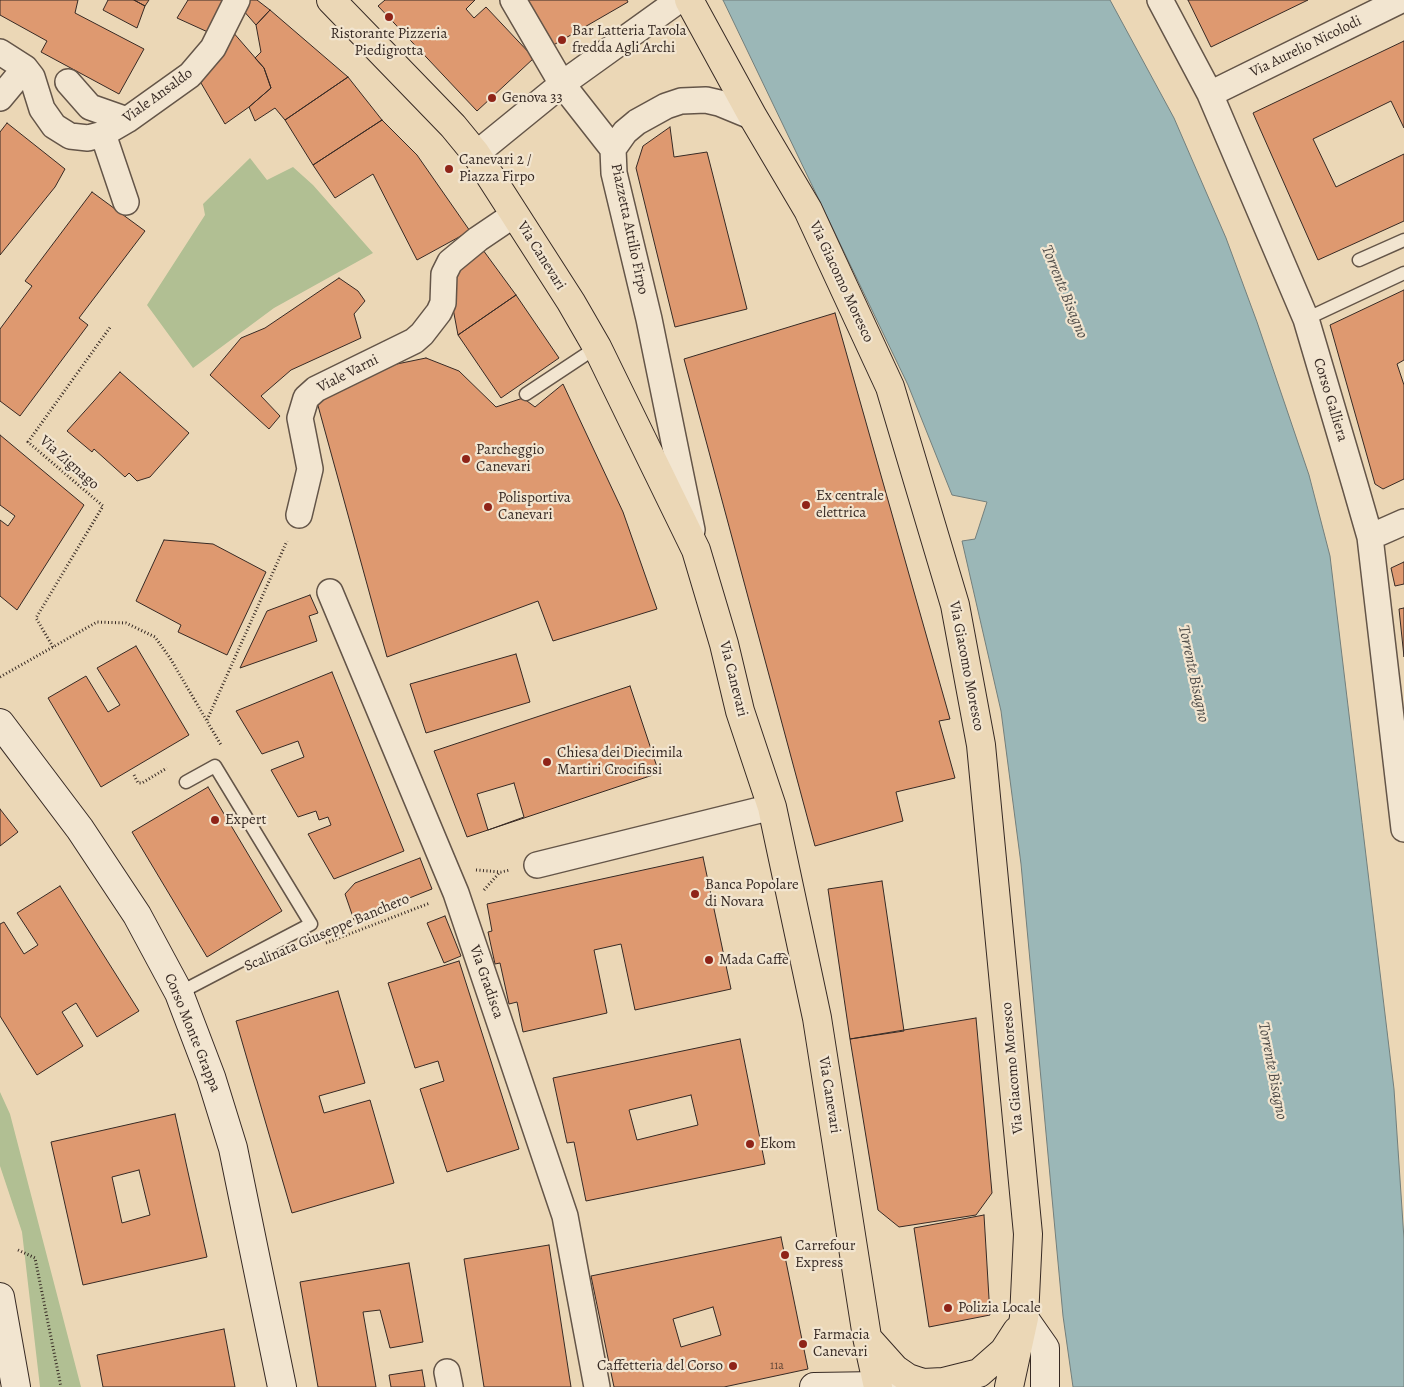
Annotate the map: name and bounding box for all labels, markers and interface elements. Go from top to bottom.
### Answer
marker: Ristorante Pizzeria Piedigrotta [383,11,395,23]
street label: Via Aurelio Nicolodi [1247,12,1365,82]
place label: Bar Latteria Tavola fredda Agli Archi [572,22,687,57]
place label: Ristorante Pizzeria Piedigrotta [331,25,447,60]
marker: Bar Latteria Tavola fredda Agli Archi [556,34,568,46]
street label: Viale Ansaldo [120,65,196,127]
place label: Genova 33 [502,89,563,107]
marker: Genova 33 [486,92,498,104]
place label: Canevari 2 / Piazza Firpo [459,151,535,186]
street label: Piazzetta Attilio Firpo [606,162,652,296]
marker: Canevari 2 / Piazza Firpo [443,163,455,175]
street label: Via Canevari [513,218,569,294]
street label: Via Giacomo Moresco [805,218,877,346]
water label: Torrente Bisagno [1037,243,1091,341]
street label: Viale Varni [314,351,382,397]
street label: Corso Galliera [1309,356,1351,444]
street label: Via Zignago [35,432,103,494]
place label: Parcheggio Canevari [476,441,544,476]
marker: Parcheggio Canevari [460,453,472,465]
place label: Ex centrale elettrica [816,487,884,522]
place label: Polisportiva Canevari [498,489,571,524]
marker: Ex centrale elettrica [800,499,812,511]
marker: Polisportiva Canevari [482,501,494,513]
street label: Via Giacomo Moresco [945,599,987,733]
water label: Torrente Bisagno [1173,624,1213,724]
street label: Via Canevari [715,639,751,719]
place label: Chiesa dei Diecimila Martiri Crocifissi [557,744,683,779]
marker: Chiesa dei Diecimila Martiri Crocifissi [541,756,553,768]
place label: Expert [225,811,266,829]
marker: Expert [209,814,221,826]
place label: Banca Popolare di Novara [705,876,799,911]
marker: Banca Popolare di Novara [689,888,701,900]
street label: Scalinata Giuseppe Banchero [242,890,412,976]
street label: Via Gradisca [465,943,507,1021]
place label: Mada Caffè [719,951,789,969]
marker: Mada Caffè [703,954,715,966]
street label: Corso Monte Grappa [160,971,224,1095]
street label: Via Giacomo Moresco [998,1001,1028,1135]
water label: Torrente Bisagno [1253,1021,1291,1121]
street label: Via Canevari [814,1055,844,1135]
place label: Ekom [760,1135,796,1153]
marker: Ekom [744,1138,756,1150]
place label: Carrefour Express [795,1237,855,1272]
marker: Carrefour Express [779,1249,791,1261]
place label: Polizia Locale [958,1299,1041,1317]
marker: Polizia Locale [942,1302,954,1314]
place label: Farmacia Canevari [813,1326,870,1361]
marker: Farmacia Canevari [797,1338,809,1350]
place label: Caffetteria del Corso [597,1357,723,1375]
house number: 11a [770,1359,784,1373]
marker: Caffetteria del Corso [727,1360,739,1372]

